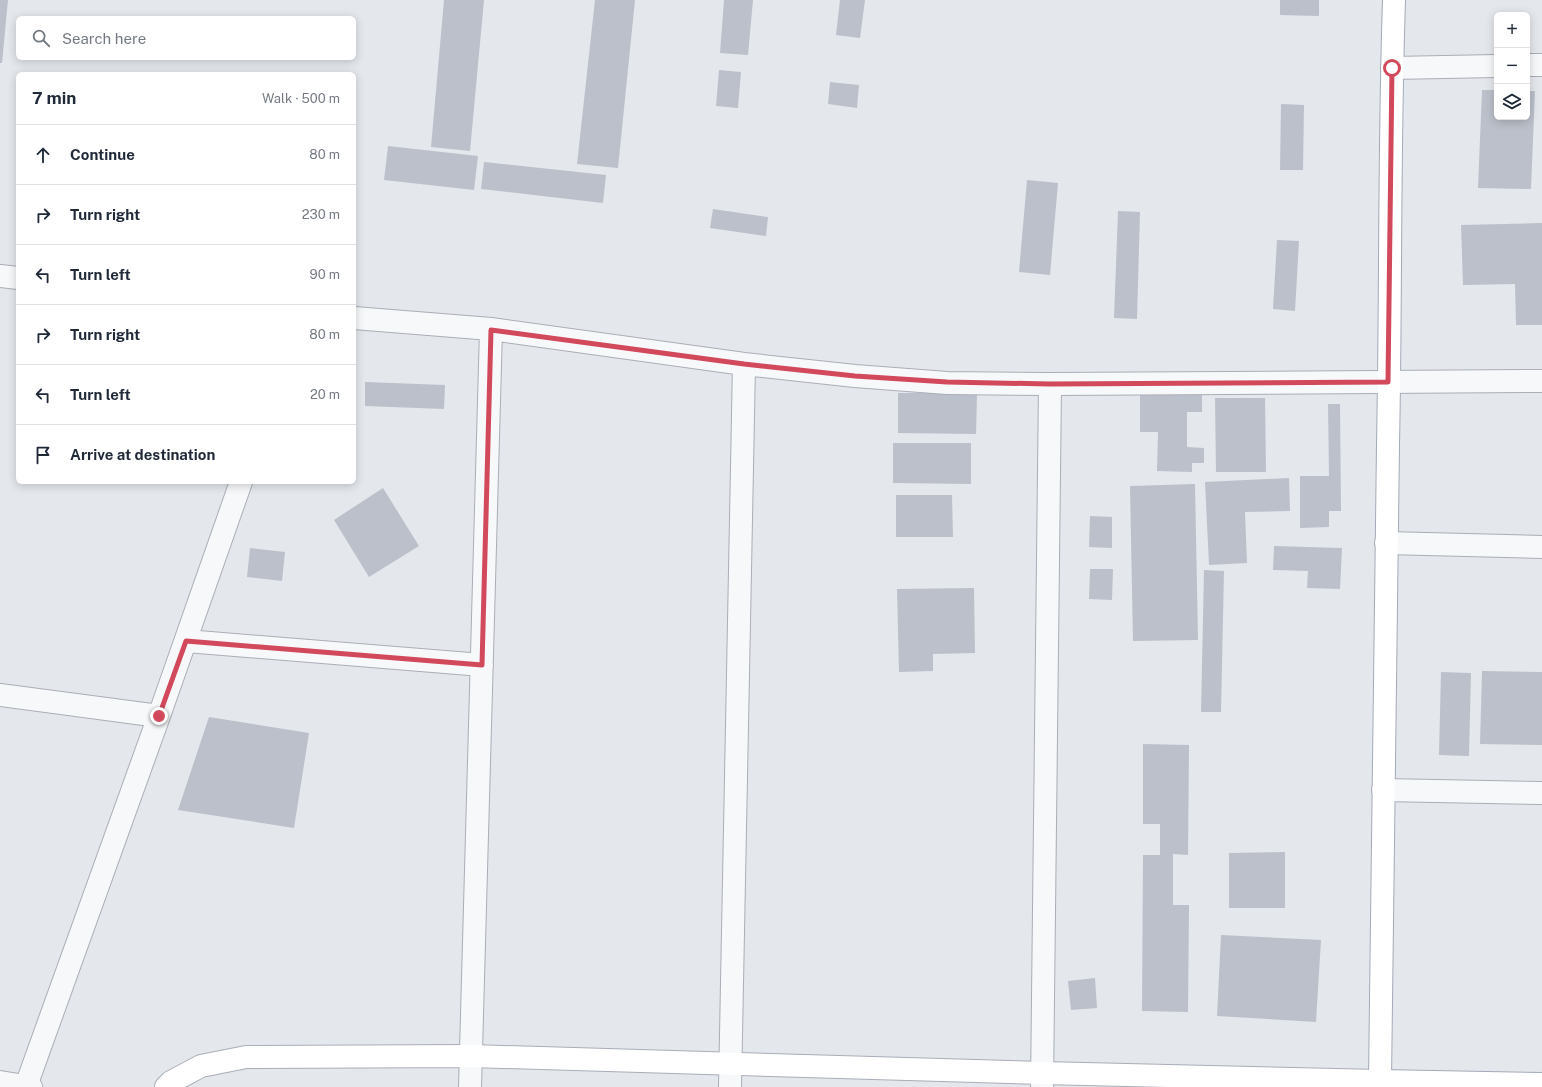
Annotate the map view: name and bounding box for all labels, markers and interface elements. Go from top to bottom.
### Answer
map controls [1494,12,1530,120]
button: + [1494,12,1530,48]
search box [16,16,356,60]
icon: search [30,27,52,49]
text: Search here [62,30,146,47]
button: − [1494,48,1530,84]
route start [1383,59,1401,77]
button: layers [1494,84,1530,120]
text: 7 min [32,88,76,108]
text: Walk · 500 m [262,91,340,106]
icon: ahead [32,144,54,166]
text: Continue [70,146,135,163]
text: 80 m [309,147,340,162]
icon: right [32,204,54,226]
text: Turn right [70,206,140,223]
text: 230 m [302,207,340,222]
icon: left [32,264,54,286]
text: Turn left [70,266,131,283]
text: 90 m [310,267,340,282]
icon: right [32,324,54,346]
text: Turn right [70,326,140,343]
text: 80 m [309,327,340,342]
icon: left [32,384,54,406]
text: Turn left [70,386,131,403]
text: 20 m [310,387,340,402]
icon: arrive [32,444,54,466]
text: Arrive at destination [70,446,215,463]
route end [150,707,168,725]

